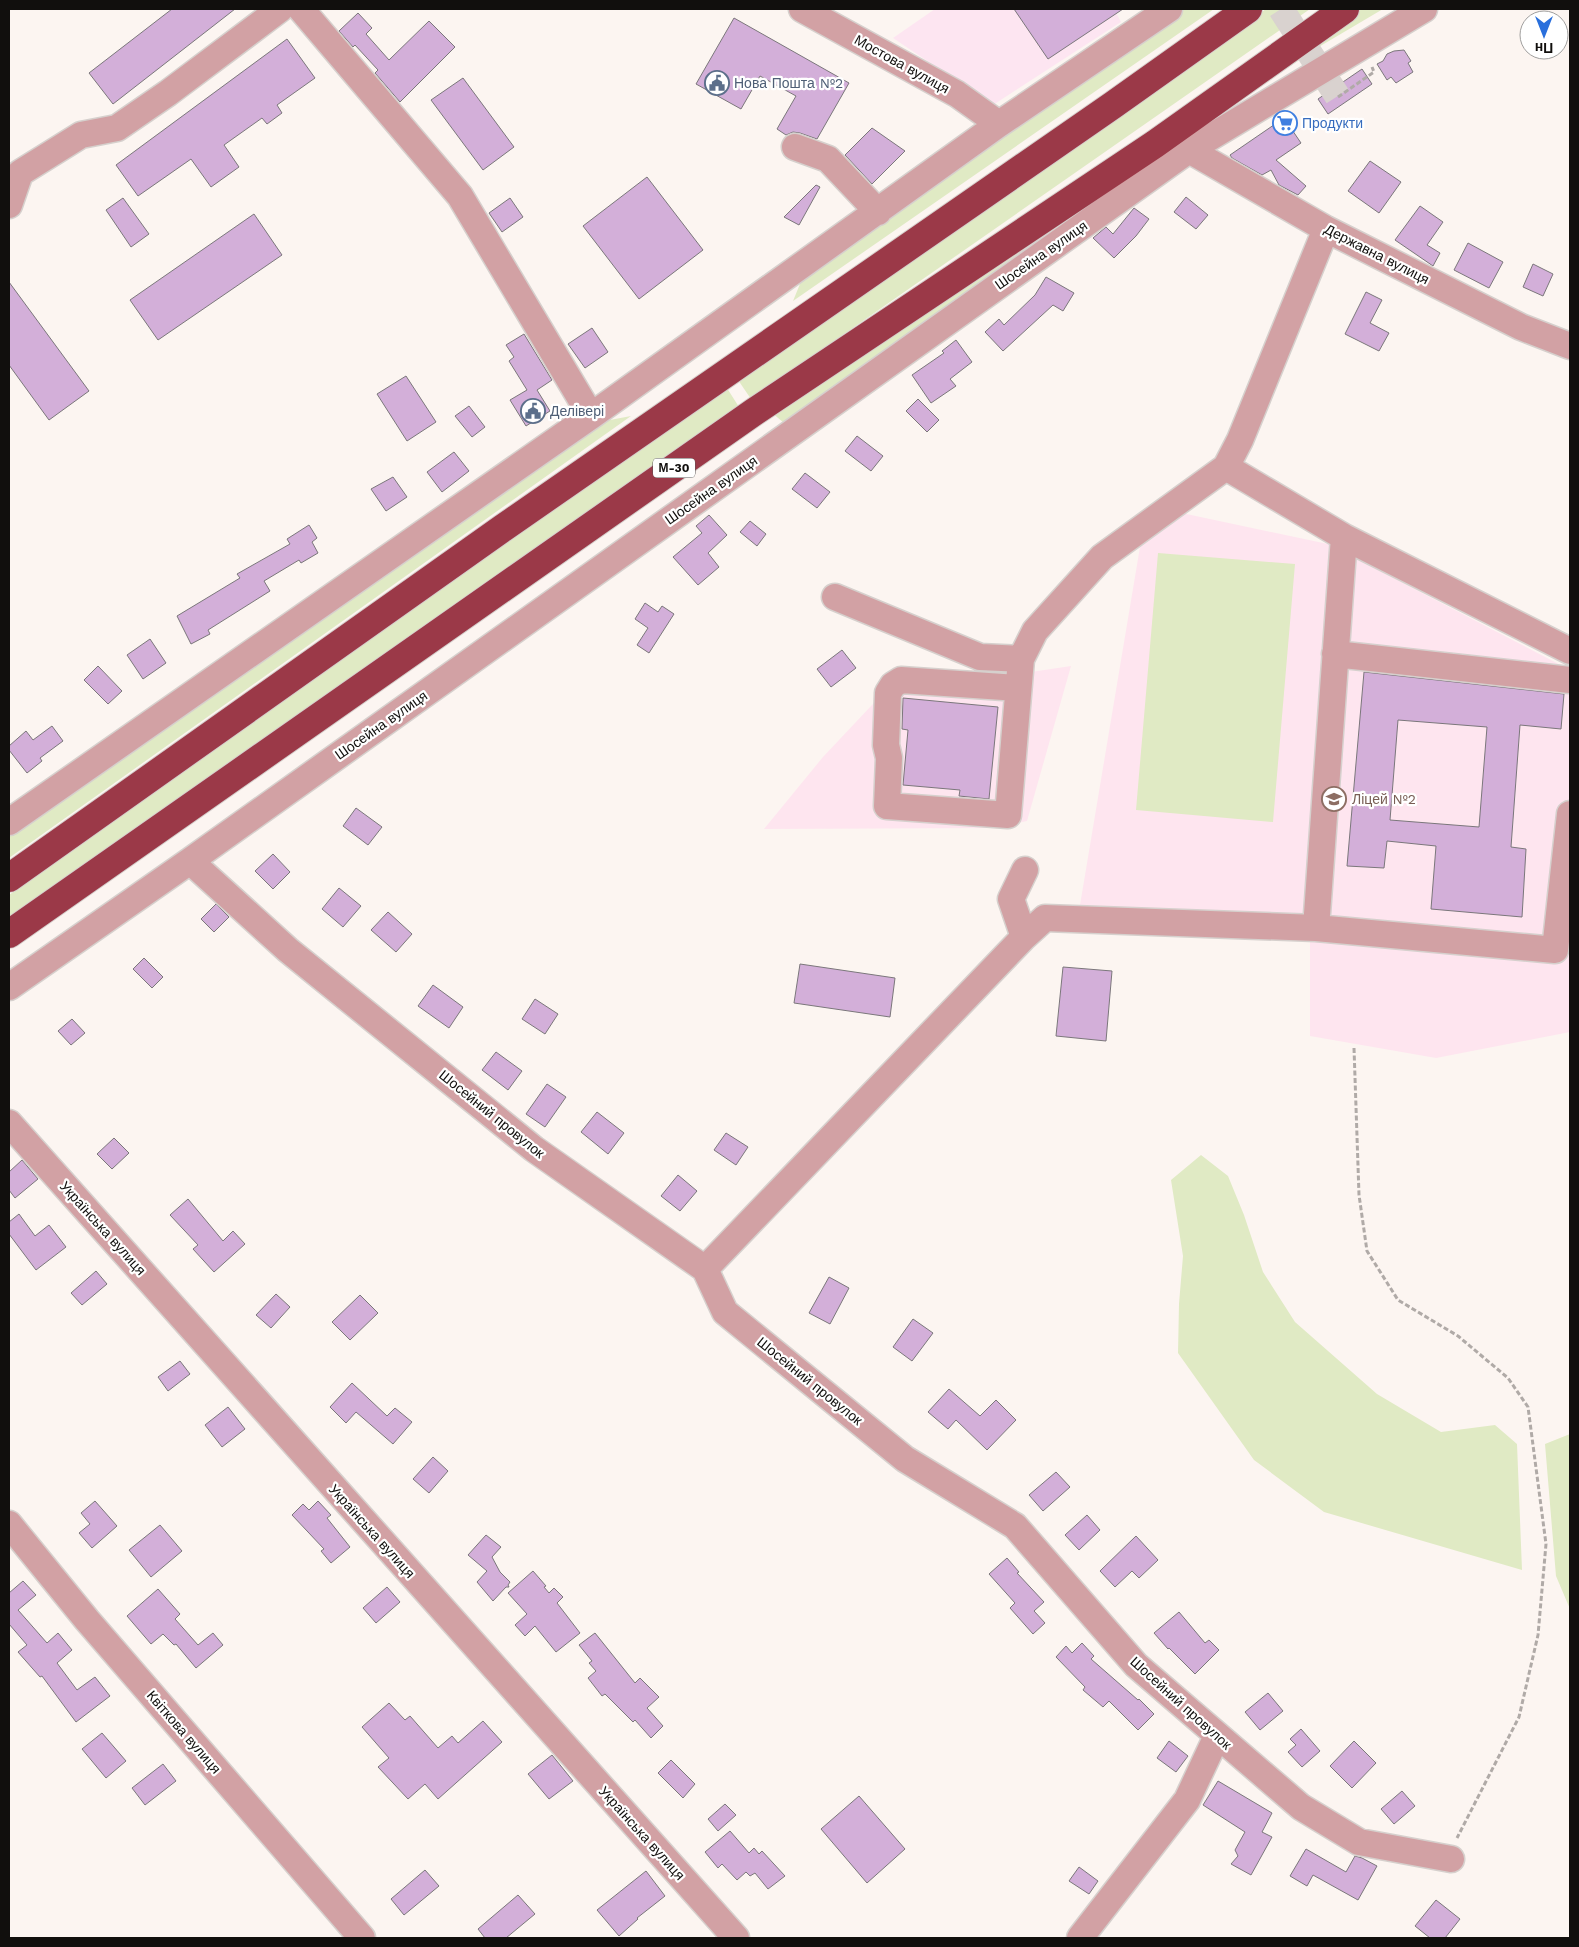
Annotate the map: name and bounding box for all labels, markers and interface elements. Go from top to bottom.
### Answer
north arrow [1519,10,1569,60]
street label: Мостова вулиця [852,31,952,97]
text: Пн [1535,40,1553,56]
public building icon: Нова Пошта №2 [704,70,730,96]
place label: Нова Пошта №2 [734,75,843,91]
supermarket icon: Продукти [1272,110,1298,136]
place label: Продукти [1302,115,1363,131]
street label: Шосейна вулиця [992,217,1090,293]
street label: Державна вулиця [1322,221,1432,287]
public building icon: Делівері [520,398,546,424]
place label: Делівері [550,403,604,419]
street label: Шосейна вулиця [662,452,760,528]
road number: М-30 [653,458,695,478]
street label: Шосейна вулиця [332,687,430,763]
school or university icon: Ліцей №2 [1321,786,1347,812]
place label: Ліцей №2 [1352,791,1416,807]
street label: Шосейний провулок [436,1067,548,1162]
street label: Українська вулиця [57,1178,149,1278]
street label: Шосейний провулок [754,1334,866,1429]
street label: Українська вулиця [326,1481,418,1581]
street label: Шосейний провулок [1127,1653,1236,1753]
street label: Квіткова вулиця [144,1687,224,1777]
street label: Українська вулиця [596,1783,688,1883]

